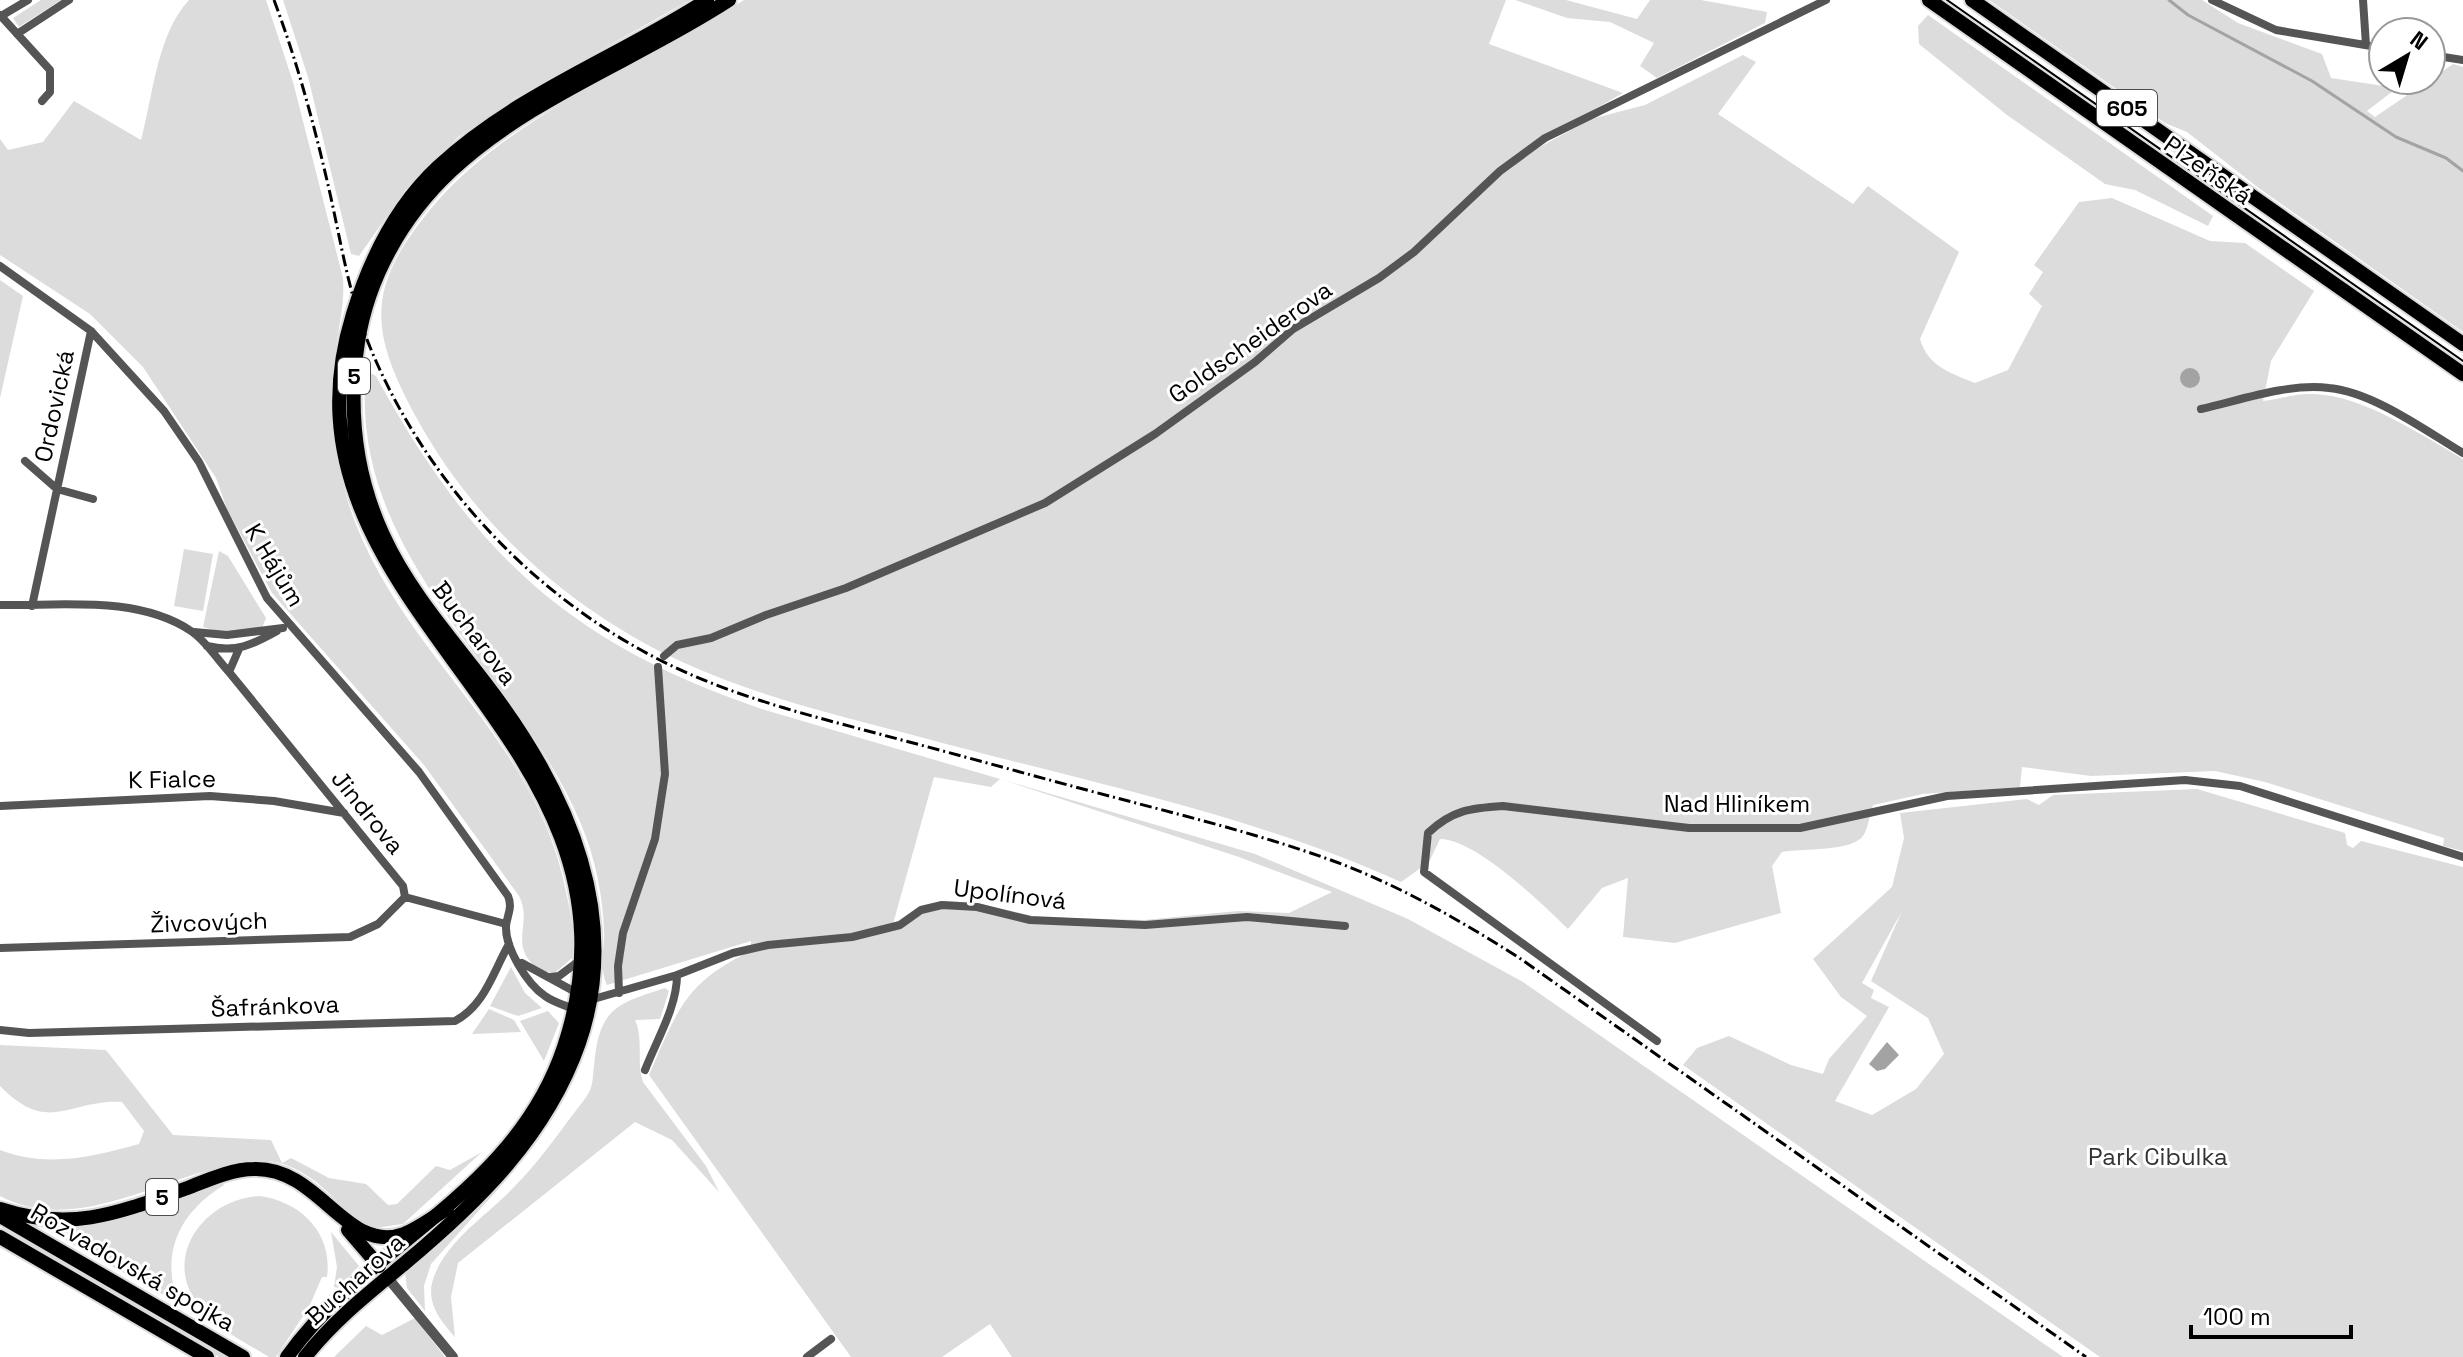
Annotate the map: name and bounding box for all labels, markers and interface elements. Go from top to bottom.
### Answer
north arrow [2367,16,2447,96]
text: N [2405,25,2434,56]
road number: 605 [2097,90,2157,126]
street label: Plzeňská [2158,129,2258,212]
street label: Goldscheiderova [1162,274,1338,410]
street label: Ordovická [27,347,81,465]
road number: 5 [338,358,370,394]
street label: K Hájům [238,518,312,612]
street label: Bucharova [426,575,524,691]
street label: K Fialce [128,763,216,795]
street label: Jindrova [325,764,412,861]
street label: Nad Hliníkem [1664,788,1810,819]
street label: Upolínová [952,872,1068,916]
street label: Živcových [150,904,268,940]
street label: Šafránkova [210,988,340,1024]
park label: Park Cibulka [2088,1141,2228,1172]
road number: 5 [146,1179,178,1215]
street label: Rozvadovská spojka [25,1196,241,1338]
street label: Bucharova [299,1226,411,1332]
scale bar [2191,1289,2351,1339]
text: 100 m [2203,1301,2271,1332]

